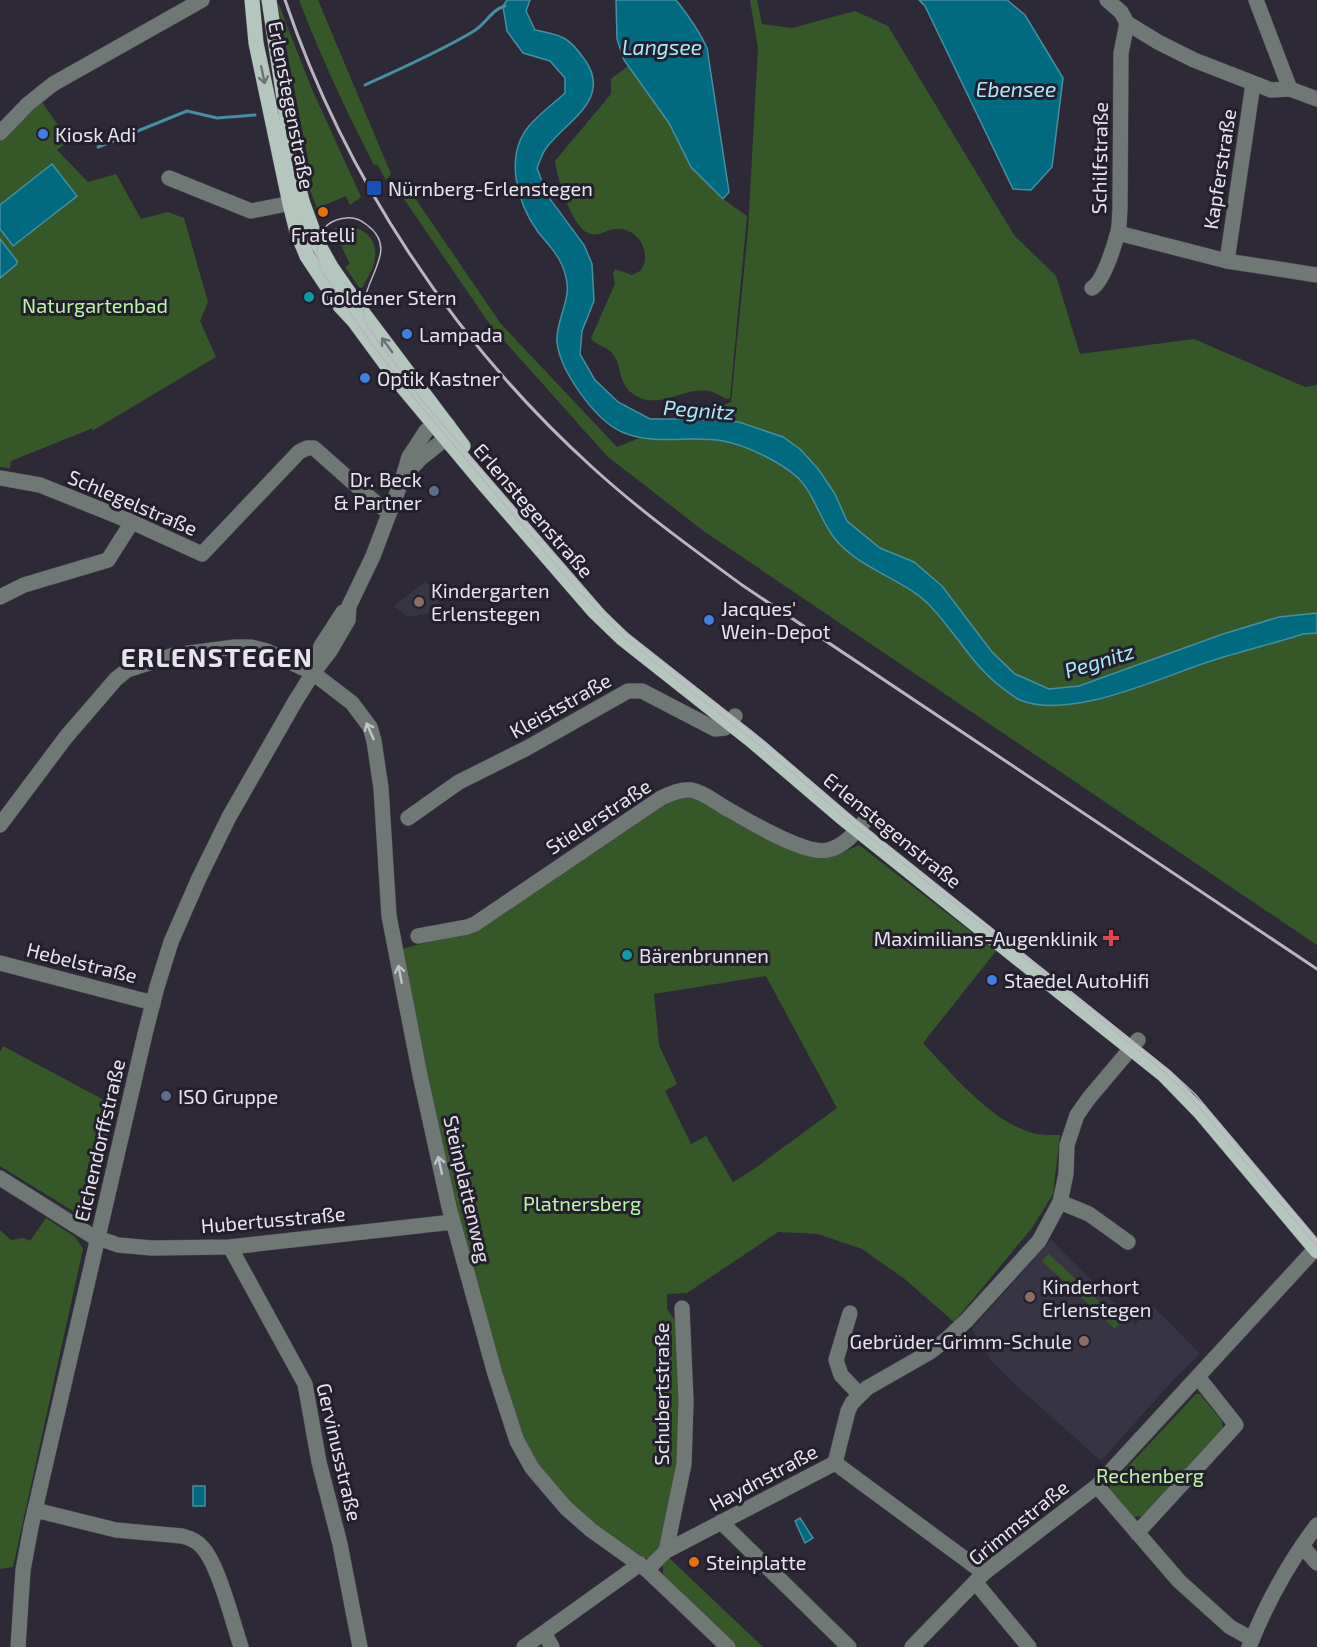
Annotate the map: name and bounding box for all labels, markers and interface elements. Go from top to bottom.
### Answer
street label: Erlenstegenstraße [264,19,320,191]
water label: Langsee [622,34,702,59]
one-way arrow [258,64,269,84]
water label: Ebensee [976,76,1056,101]
street label: Schilfstraße [1086,102,1112,214]
street label: Kapferstraße [1198,107,1240,231]
place label: Kiosk Adi [55,122,136,146]
marker: Kiosk Adi [36,127,50,141]
place label: Nürnberg-Erlenstegen [388,176,593,200]
marker: Nürnberg-Erlenstegen [365,179,383,197]
marker: Fratelli [316,205,330,219]
place label: Fratelli [291,222,355,246]
place label: Goldener Stern [321,285,457,309]
marker: Goldener Stern [302,290,316,304]
park label: Naturgartenbad [22,293,168,317]
place label: Lampada [419,322,503,346]
marker: Lampada [400,327,414,341]
one-way arrow [381,338,393,354]
place label: Optik Kastner [377,366,500,390]
marker: Optik Kastner [358,371,372,385]
water label: Pegnitz [662,394,736,424]
street label: Erlenstegenstraße [469,438,599,582]
street label: Schlegelstraße [65,464,201,540]
place label: Dr. Beck & Partner [333,467,422,514]
marker: Dr. Beck & Partner [427,484,441,498]
place label: Kindergarten Erlenstegen [431,578,550,625]
marker: Kindergarten Erlenstegen [412,595,426,609]
place label: Jacques' Wein-Depot [721,596,831,643]
marker: Jacques' Wein-Depot [702,613,716,627]
water label: Pegnitz [1061,637,1137,682]
district label: ERLENSTEGEN [121,641,313,672]
street label: Kleiststraße [505,667,615,743]
one-way arrow [363,723,375,741]
street label: Erlenstegenstraße [819,767,967,893]
street label: Stielerstraße [541,773,655,859]
place label: Maximilians-Augenklinik [874,926,1098,950]
marker: Maximilians-Augenklinik [1102,929,1120,947]
street label: Hebelstraße [24,937,140,987]
place label: Bärenbrunnen [639,943,769,967]
marker: Bärenbrunnen [620,948,634,962]
one-way arrow [394,964,405,984]
place label: Staedel AutoHifi [1004,968,1149,992]
marker: Staedel AutoHifi [985,973,999,987]
street label: Eichendorffstraße [69,1056,129,1224]
place label: ISO Gruppe [178,1084,278,1108]
marker: ISO Gruppe [159,1089,173,1103]
street label: Steinplattenweg [439,1113,497,1265]
one-way arrow [433,1155,445,1174]
park label: Platnersberg [523,1191,641,1215]
street label: Hubertusstraße [200,1201,346,1237]
place label: Kinderhort Erlenstegen [1042,1274,1151,1321]
marker: Kinderhort Erlenstegen [1023,1290,1037,1304]
street label: Schubertstraße [649,1323,673,1465]
place label: Gebrüder-Grimm-Schule [850,1329,1072,1353]
marker: Gebrüder-Grimm-Schule [1077,1334,1091,1348]
street label: Gervinusstraße [312,1381,368,1523]
street label: Haydnstraße [705,1438,821,1516]
park label: Rechenberg [1096,1463,1204,1487]
street label: Grimmstraße [963,1474,1073,1570]
place label: Steinplatte [706,1550,807,1574]
marker: Steinplatte [687,1555,701,1569]

